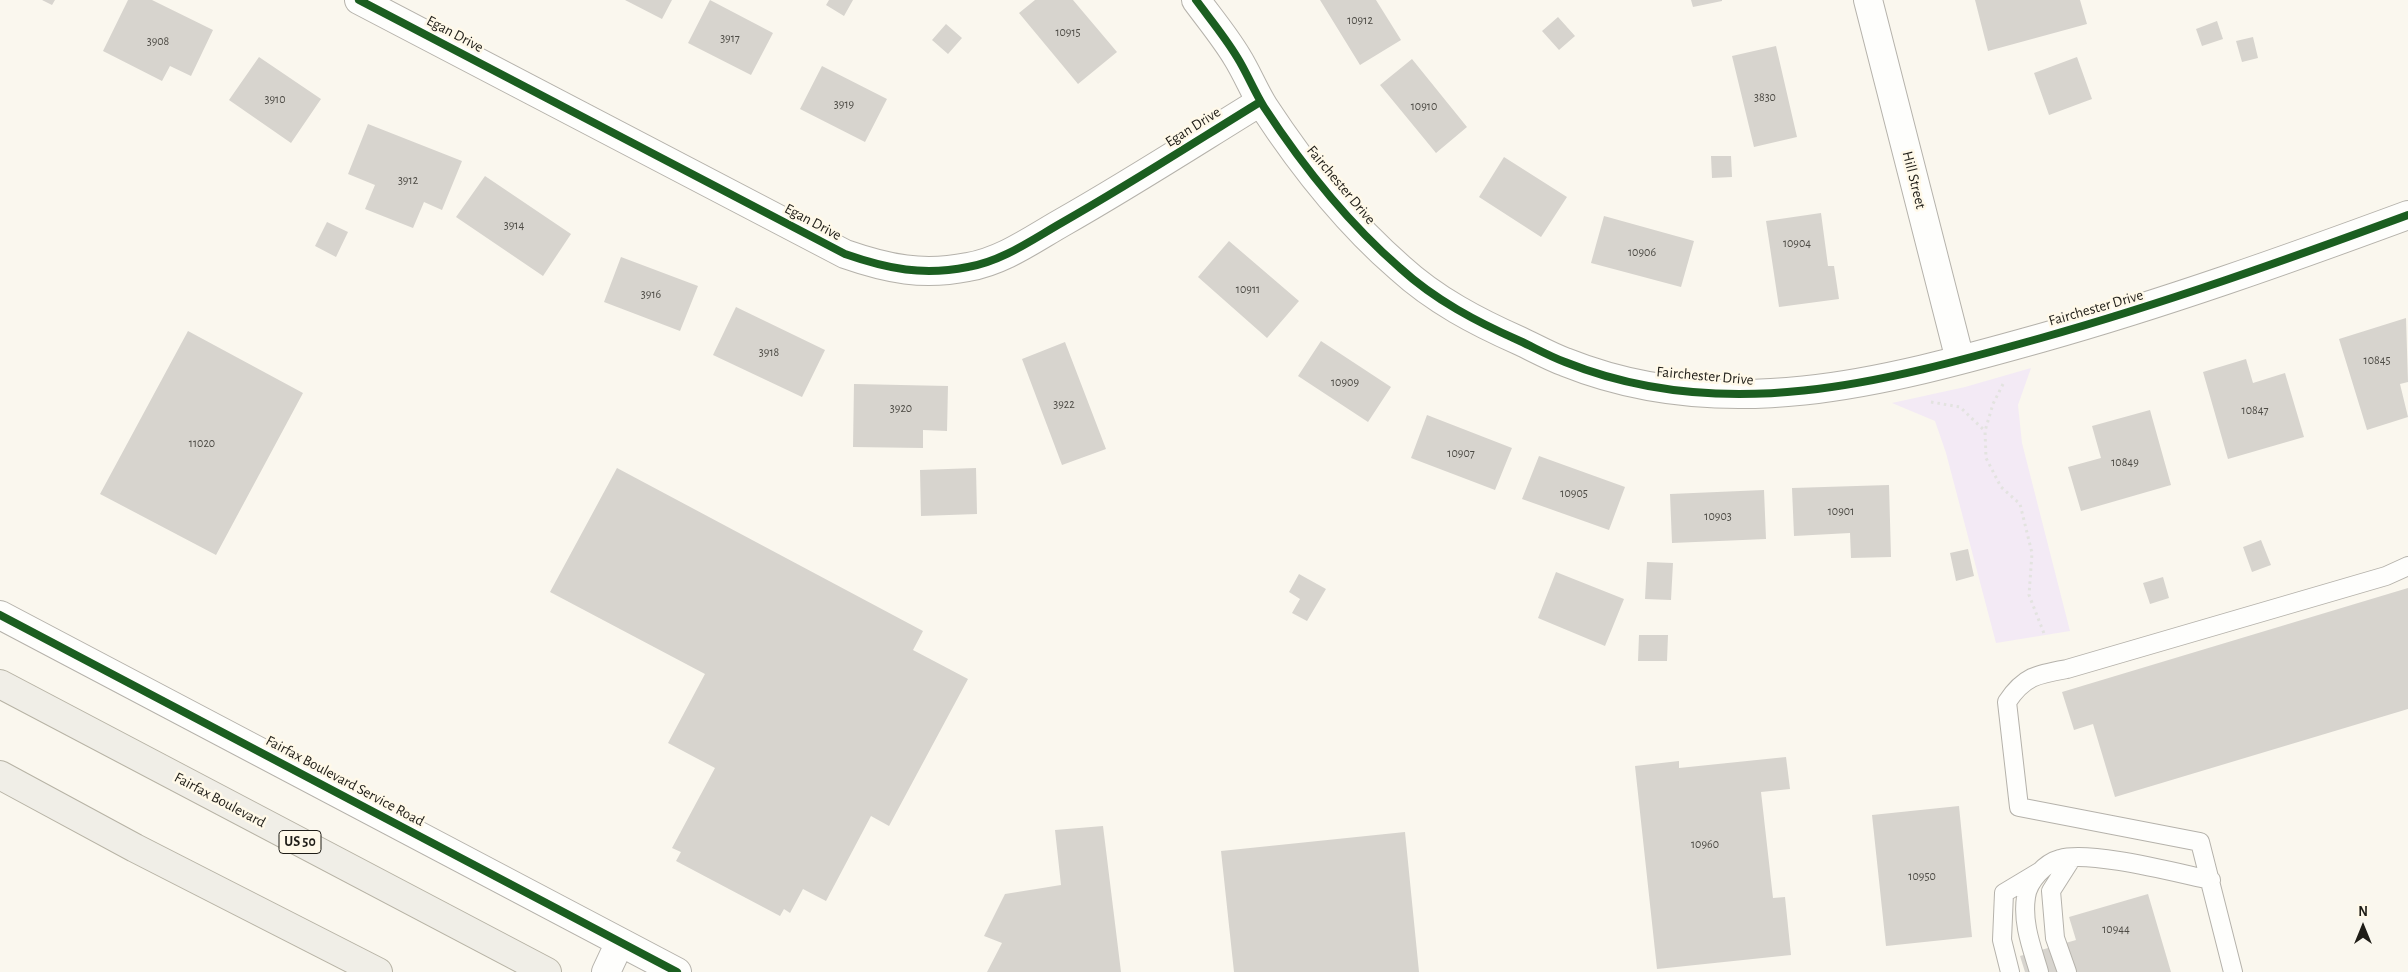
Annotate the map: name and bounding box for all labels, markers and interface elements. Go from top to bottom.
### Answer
street label: Egan Drive [423,12,487,56]
house number: 10912 [1347,13,1373,27]
house number: 10915 [1055,25,1081,39]
house number: 3917 [720,31,740,45]
house number: 3908 [147,34,169,48]
house number: 3830 [1754,90,1776,104]
house number: 3910 [264,92,286,106]
house number: 3919 [834,97,854,111]
house number: 10910 [1411,99,1437,113]
street label: Egan Drive [1162,103,1224,151]
street label: Fairchester Drive [1303,142,1379,228]
street label: Hill Street [1898,149,1930,211]
house number: 3912 [398,173,418,187]
street label: Egan Drive [781,200,845,244]
house number: 3914 [504,218,524,232]
house number: 10904 [1783,236,1811,250]
house number: 10906 [1628,245,1656,259]
house number: 10911 [1236,282,1260,296]
street label: Fairchester Drive [2047,286,2145,330]
house number: 3916 [641,287,661,301]
house number: 3918 [759,345,779,359]
house number: 10845 [2364,353,2390,367]
street label: Fairchester Drive [1656,363,1754,389]
house number: 10909 [1331,375,1359,389]
house number: 3922 [1053,397,1075,411]
house number: 3920 [890,401,912,415]
house number: 10847 [2242,403,2268,417]
house number: 11020 [189,436,215,450]
house number: 10907 [1447,446,1475,460]
house number: 10849 [2111,455,2139,469]
house number: 10905 [1560,486,1588,500]
house number: 10901 [1828,504,1854,518]
house number: 10903 [1704,509,1732,523]
street label: Fairfax Boulevard Service Road [263,732,427,830]
street label: Fairfax Boulevard [171,768,269,832]
road number: US 50 [279,830,321,854]
house number: 10960 [1691,837,1719,851]
house number: 10950 [1908,869,1936,883]
north arrow [2338,902,2388,952]
text: N [2358,905,2368,919]
house number: 10944 [2102,922,2130,936]

